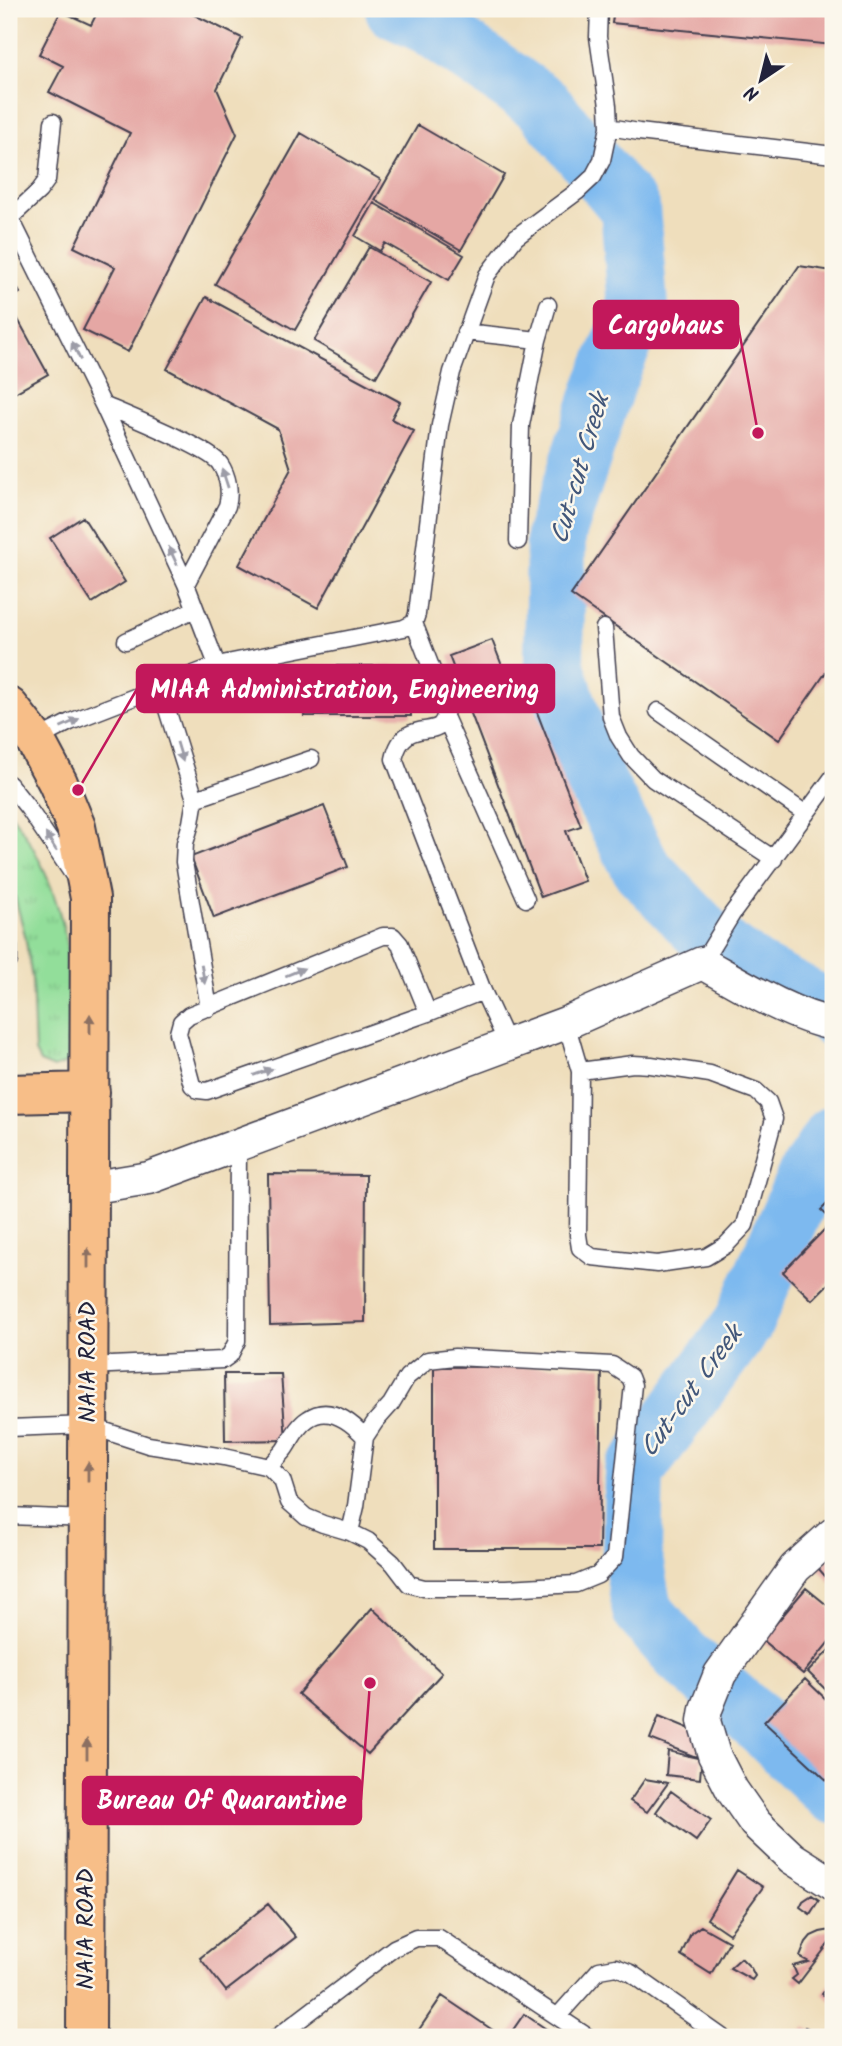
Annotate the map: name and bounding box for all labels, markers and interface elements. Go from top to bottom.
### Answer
north arrow [726,46,796,116]
text: N [739,77,766,108]
callout: Cargohaus [594,301,738,348]
text: Cargohaus [608,306,724,348]
one-way arrow [70,341,81,361]
water label: Cut-cut Creek [540,385,624,549]
one-way arrow [219,467,230,488]
one-way arrow [167,546,179,566]
callout: MIAA Administration, Engineering [137,665,554,712]
text: MIAA Administration, Engineering [150,670,540,712]
one-way arrow [60,717,80,729]
one-way arrow [176,742,186,763]
one-way arrow [45,832,58,852]
one-way arrow [198,963,209,985]
one-way arrow [284,967,305,978]
one-way arrow [84,1013,96,1035]
one-way arrow [252,1066,273,1077]
one-way arrow [82,1247,94,1269]
street label: NAIA ROAD [69,1301,108,1423]
water label: Cut-cut Creek [630,1314,757,1467]
one-way arrow [82,1461,93,1483]
one-way arrow [81,1737,93,1759]
callout: Bureau Of Quarantine [83,1777,361,1824]
text: Bureau Of Quarantine [97,1781,347,1823]
street label: NAIA ROAD [67,1868,106,1990]

